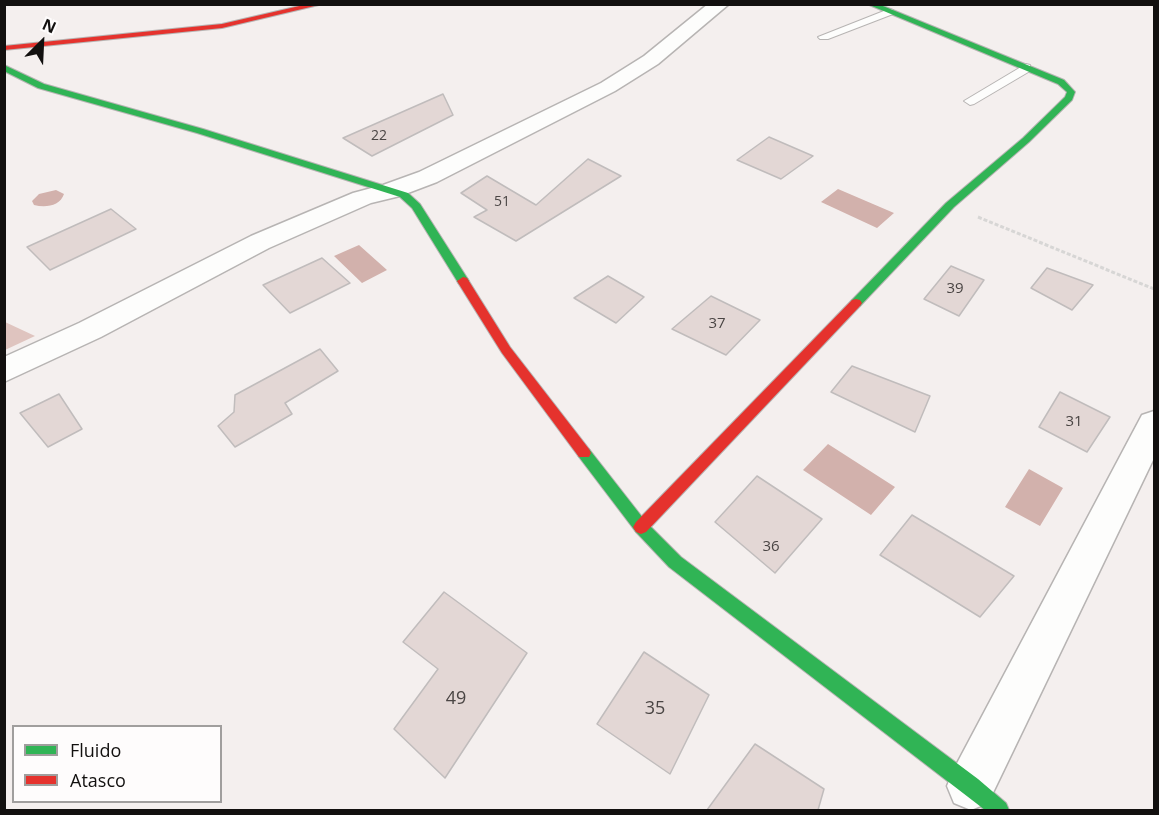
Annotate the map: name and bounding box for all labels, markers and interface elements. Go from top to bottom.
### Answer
north arrow [12,12,72,72]
text: N [39,13,60,38]
house number: 22 [371,128,387,144]
house number: 51 [494,194,510,210]
house number: 39 [946,280,964,298]
house number: 37 [708,315,726,333]
house number: 31 [1065,413,1083,431]
house number: 36 [762,538,780,556]
house number: 49 [446,688,466,710]
house number: 35 [645,698,665,720]
legend [12,725,222,803]
text: Fluido [70,738,121,762]
text: Atasco [70,768,126,792]

